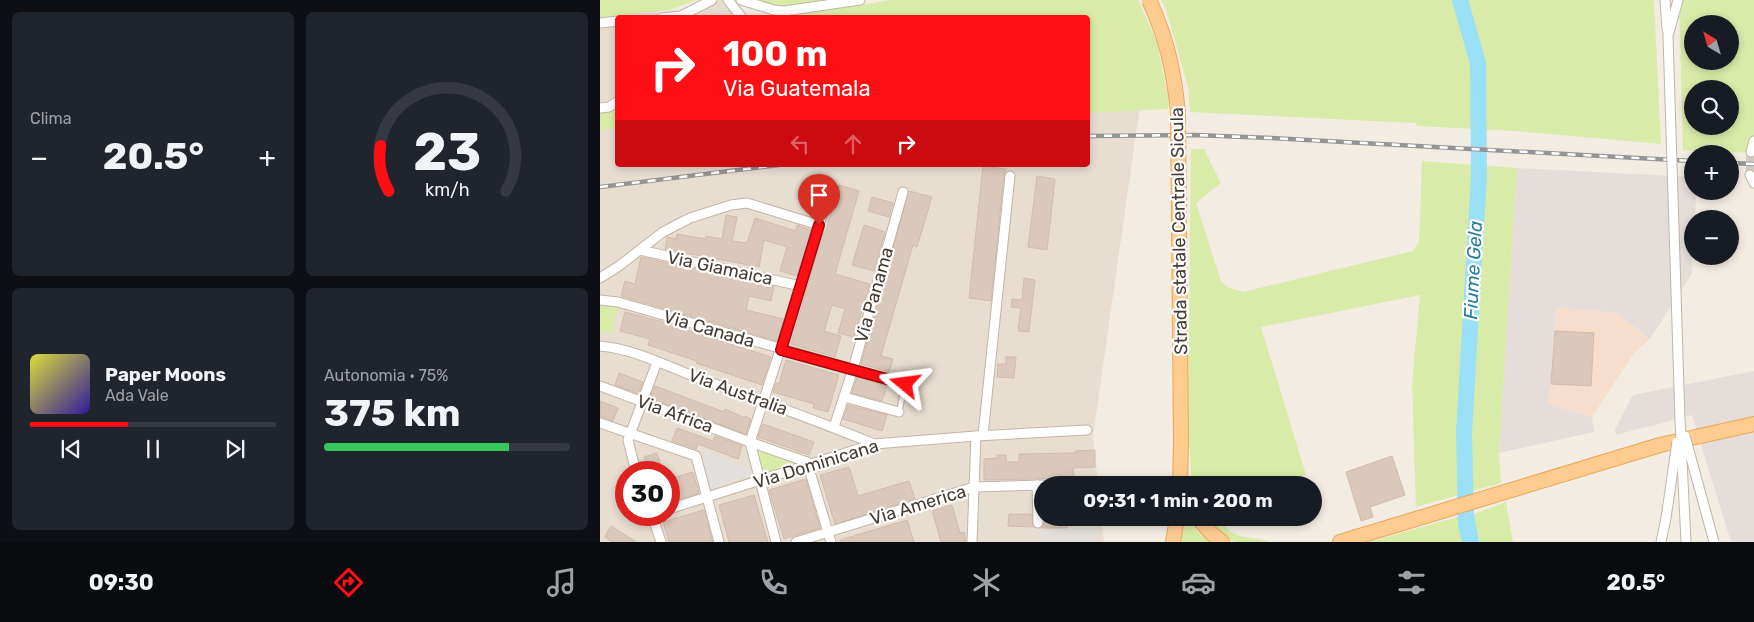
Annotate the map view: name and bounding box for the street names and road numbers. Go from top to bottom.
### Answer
street label: Strada statale Centrale Sicula [1166,107,1192,355]
street label: Via Panama [850,245,898,345]
street label: Via Giamaica [665,246,775,290]
street label: Via Canada [661,305,757,353]
street label: Via Australia [685,364,791,420]
street label: Via Africa [634,390,716,438]
street label: Via Dominicana [751,435,881,493]
street label: Via America [867,480,969,530]

